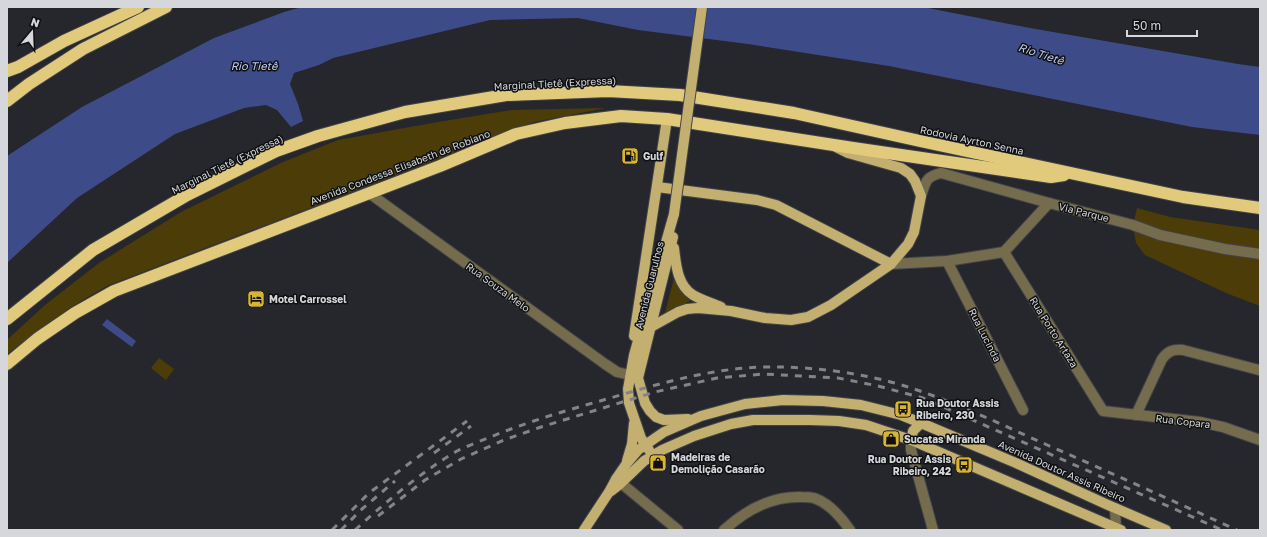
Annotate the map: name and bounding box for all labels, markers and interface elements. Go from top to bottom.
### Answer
north arrow [12,12,52,52]
scale bar [1127,12,1197,38]
text: N [29,15,41,30]
text: 50 m [1133,18,1161,33]
water label: Rio Tietê [1017,40,1067,67]
water label: Rio Tietê [231,59,279,72]
street label: Marginal Tietê (Expressa) [493,74,617,92]
street label: Rodovia Ayrton Senna [919,123,1025,157]
street label: Avenida Condessa Elisabeth de Robiano [309,127,491,207]
street label: Marginal Tietê (Expressa) [169,132,285,196]
fuel station icon: Gulf [620,146,640,166]
place label: Gulf [643,150,663,162]
street label: Via Parque [1058,200,1111,224]
street label: Avenida Guarulhos [632,240,666,330]
street label: Rua Souza Melo [464,260,532,314]
hotel icon: Motel Carrossel [246,289,266,309]
place label: Motel Carrossel [269,293,347,305]
street label: Rua Porto Artaza [1027,294,1081,370]
street label: Rua Lucinda [966,306,1004,364]
place label: Rua Doutor Assis Ribeiro, 230 [916,397,1000,421]
bus stop icon: Rua Doutor Assis Ribeiro, 230 [893,399,913,419]
street label: Rua Copara [1155,412,1211,430]
shop icon: Sucatas Miranda [881,429,901,449]
place label: Sucatas Miranda [904,433,985,445]
street label: Avenida Doutor Assis Ribeiro [997,438,1127,504]
place label: Madeiras de Demolição Casarão [671,451,765,475]
shop icon: Madeiras de Demolição Casarão [648,453,668,473]
place label: Rua Doutor Assis Ribeiro, 242 [868,453,951,477]
bus stop icon: Rua Doutor Assis Ribeiro, 242 [954,455,974,475]

